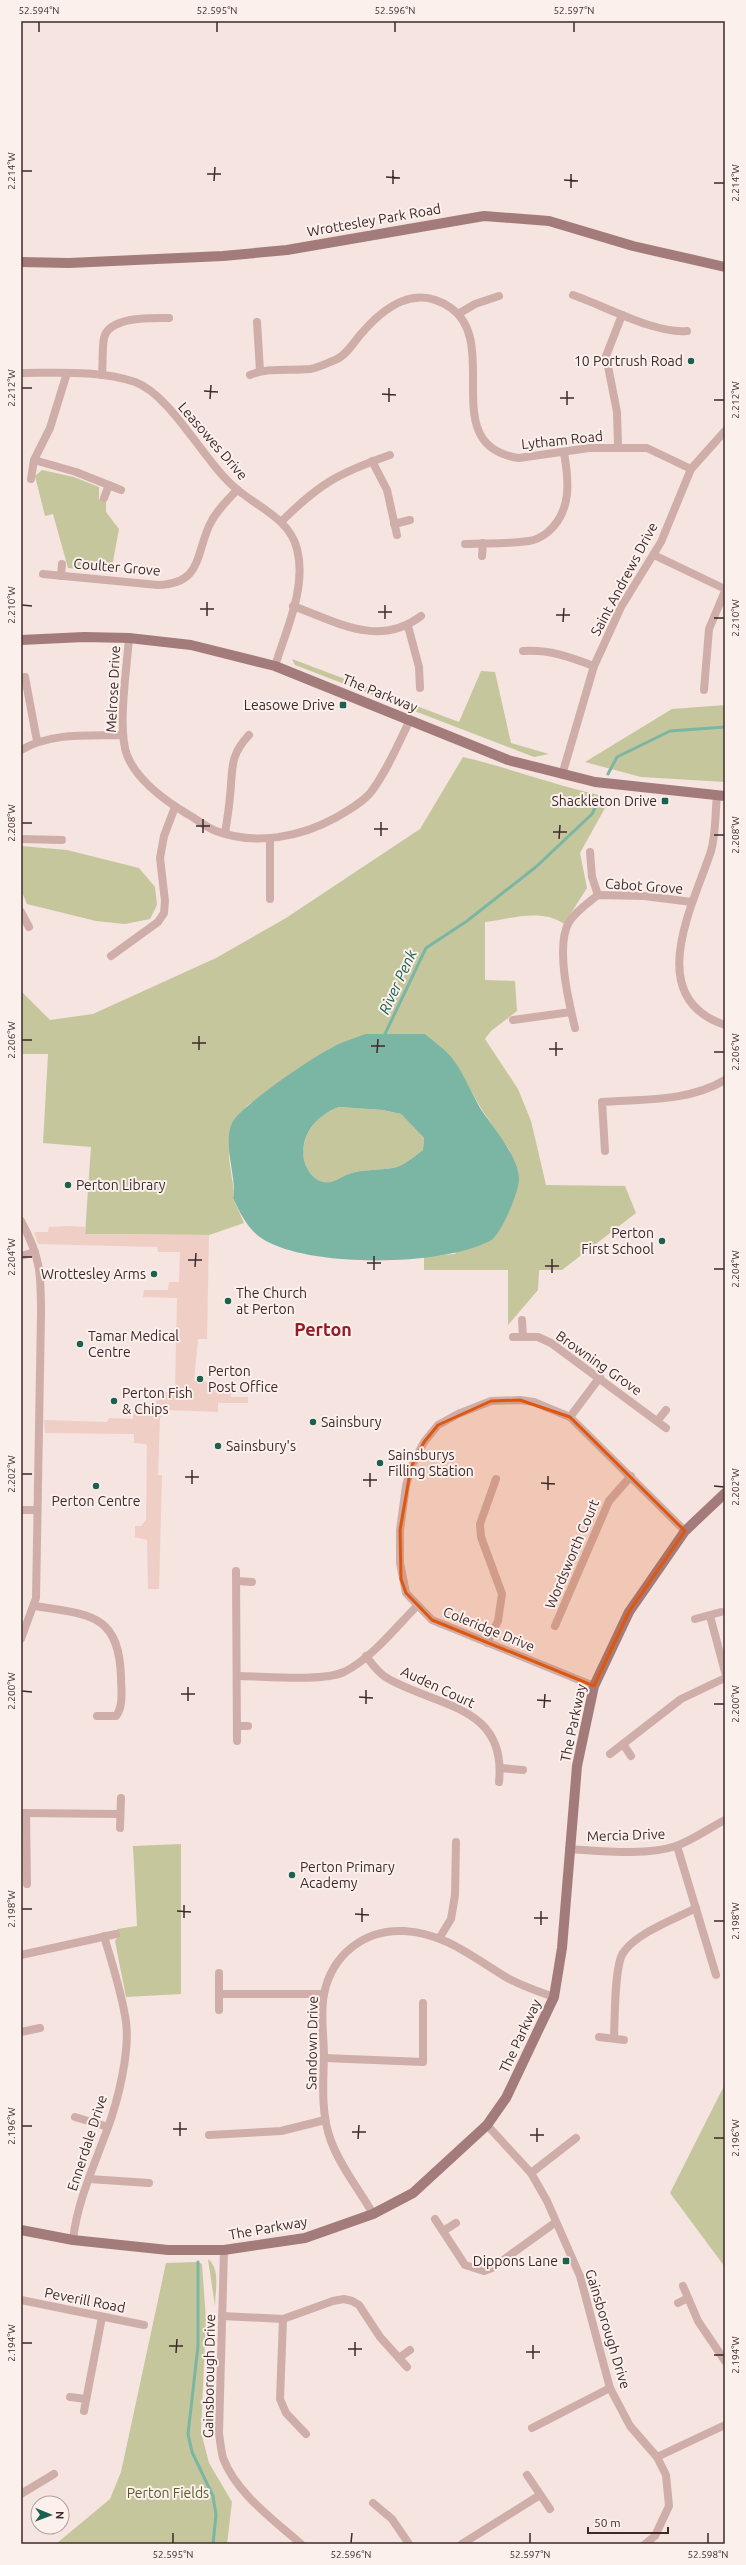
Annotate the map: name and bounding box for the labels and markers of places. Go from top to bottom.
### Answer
place label: 10 Portrush Road [574,353,683,369]
marker: 10 Portrush Road [686,356,696,366]
place label: Leasowe Drive [244,697,335,713]
marker: Leasowe Drive [338,700,348,710]
place label: Shackleton Drive [552,793,657,809]
marker: Shackleton Drive [660,796,670,806]
place label: Perton Library [76,1177,166,1193]
marker: Perton Library [63,1180,73,1190]
place label: Perton First School [581,1225,654,1257]
marker: Perton First School [657,1236,667,1246]
place label: Wrottesley Arms [41,1266,146,1282]
marker: Wrottesley Arms [149,1269,159,1279]
place label: The Church at Perton [236,1285,307,1317]
marker: The Church at Perton [223,1296,233,1306]
place label: Tamar Medical Centre [88,1328,179,1360]
marker: Tamar Medical Centre [75,1339,85,1349]
place label: Perton Post Office [208,1363,278,1395]
marker: Perton Post Office [195,1374,205,1384]
place label: Perton Fish & Chips [122,1385,193,1417]
marker: Perton Fish & Chips [109,1396,119,1406]
place label: Sainsbury [321,1414,382,1430]
marker: Sainsbury [308,1417,318,1427]
place label: Sainsbury's [226,1438,296,1454]
marker: Sainsbury's [213,1441,223,1451]
place label: Sainsburys Filling Station [388,1447,474,1479]
marker: Sainsburys Filling Station [375,1458,385,1468]
marker: Perton Centre [91,1481,101,1491]
place label: Perton Centre [52,1493,140,1509]
place label: Perton Primary Academy [300,1859,395,1891]
marker: Perton Primary Academy [287,1870,297,1880]
place label: Dippons Lane [473,2253,558,2269]
marker: Dippons Lane [561,2256,571,2266]

